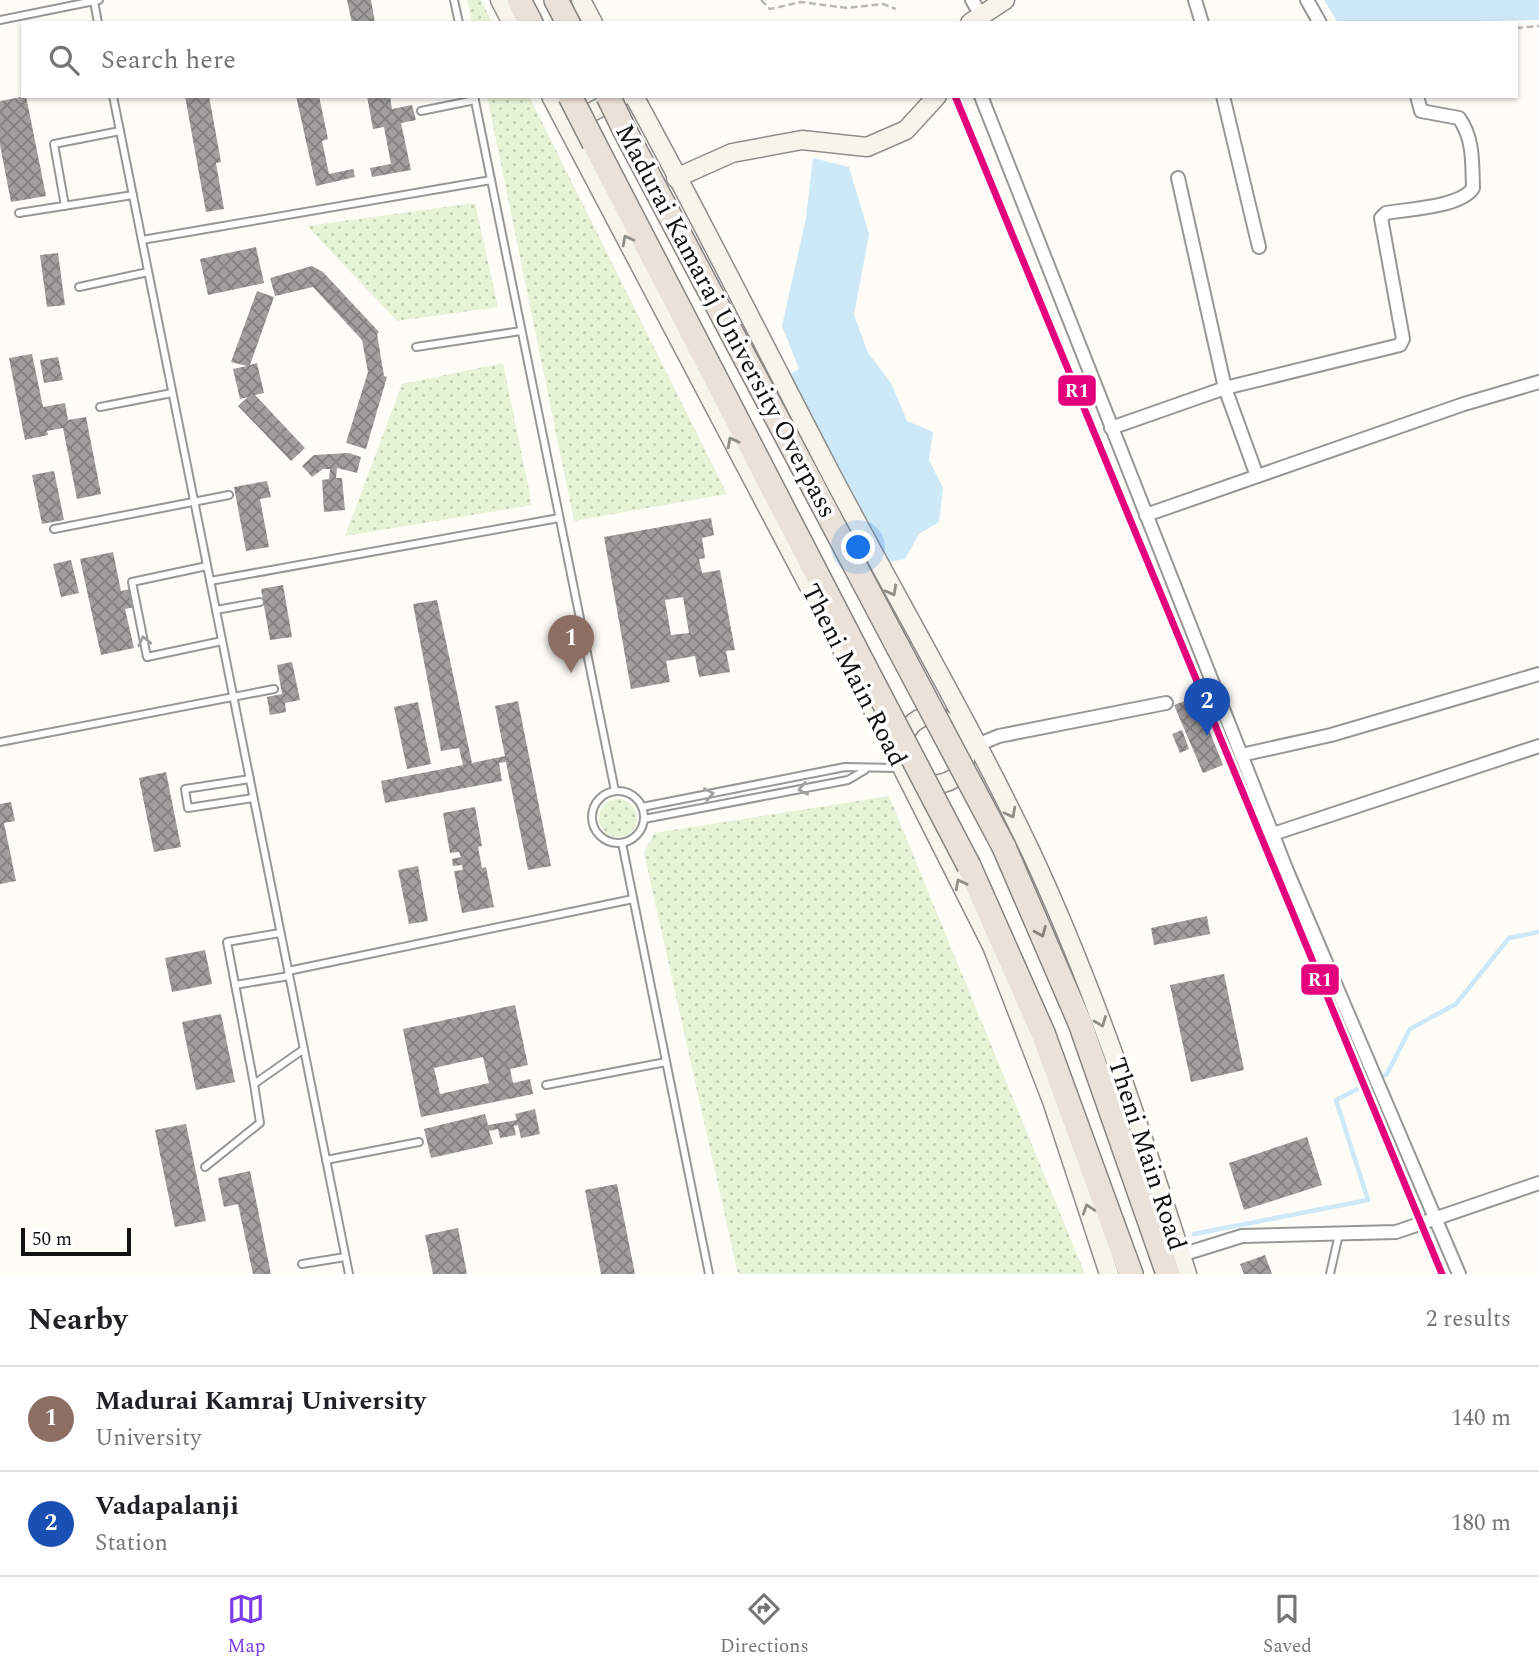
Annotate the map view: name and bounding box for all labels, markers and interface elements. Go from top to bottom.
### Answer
search box [21,21,1518,98]
text: Search here [101,40,236,80]
icon: search [45,41,83,79]
street label: Madurai Kamaraj University Overpass [605,117,847,525]
one-way arrow [622,235,635,248]
line badge: R1 [1057,374,1097,407]
text: R1 [1065,377,1089,406]
one-way arrow [727,437,740,449]
your location [841,530,875,564]
street label: Theni Main Road [791,576,917,774]
one-way arrow [884,584,898,596]
pin: 1 [548,615,594,673]
one-way arrow [137,635,152,647]
pin: 2 [1184,678,1230,736]
one-way arrow [797,781,809,796]
one-way arrow [703,787,715,802]
one-way arrow [1002,806,1016,818]
one-way arrow [955,879,969,891]
one-way arrow [1033,925,1047,938]
line badge: R1 [1300,963,1340,996]
text: R1 [1308,966,1332,995]
one-way arrow [1093,1015,1107,1027]
street label: Theni Main Road [1097,1052,1197,1256]
one-way arrow [1081,1204,1096,1216]
scale bar [21,1225,131,1257]
text: 50 m [32,1225,72,1254]
text: Nearby [28,1297,127,1343]
text: 2 results [1426,1302,1511,1337]
text: Madurai Kamraj University [95,1381,426,1421]
text: 1 [45,1401,57,1436]
text: 140 m [1451,1401,1511,1436]
text: University [95,1421,201,1456]
text: Vadapalanji [95,1486,239,1526]
text: 2 [45,1506,57,1541]
text: 180 m [1451,1506,1511,1541]
text: Station [95,1526,168,1561]
tab: Map [227,1590,266,1661]
tab: Directions [720,1590,809,1661]
tab: Saved [1263,1590,1312,1661]

